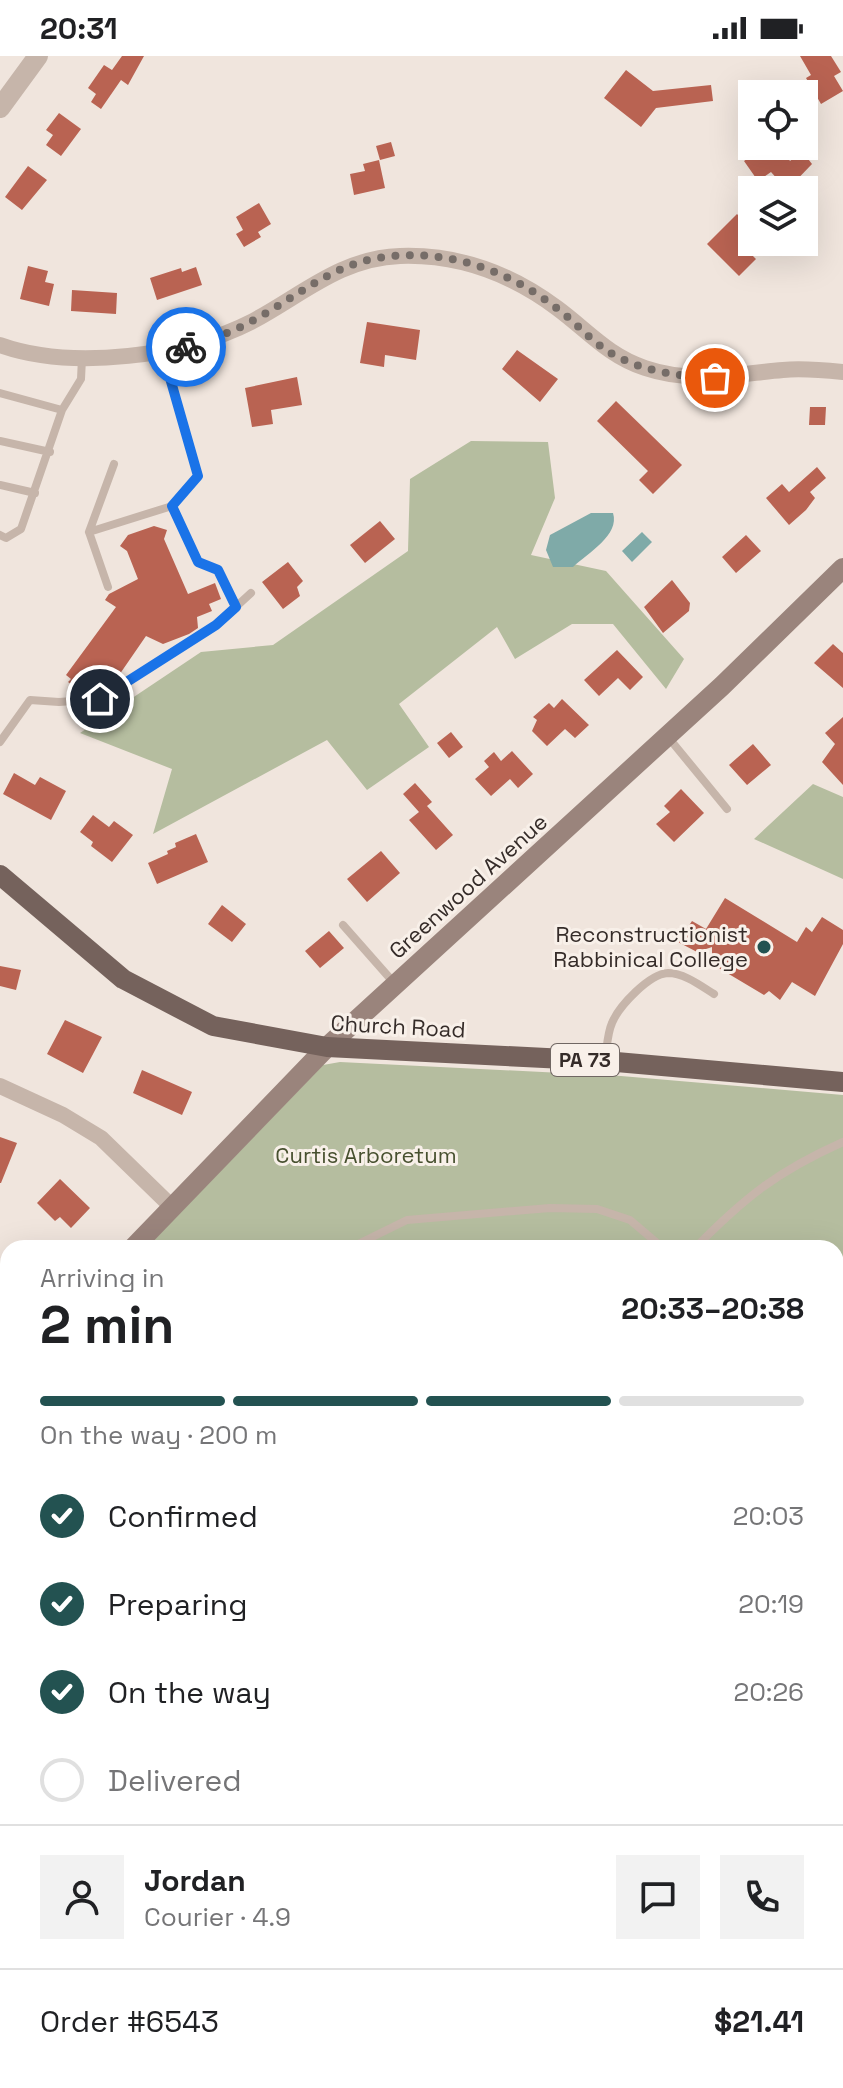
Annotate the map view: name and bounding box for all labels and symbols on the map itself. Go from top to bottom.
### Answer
courier [146,307,226,387]
pin [681,344,749,412]
pin [66,665,134,733]
street label: Greenwood Avenue [383,807,553,965]
place label: Reconstructionist Rabbinical College [553,920,748,973]
marker: Reconstructionist Rabbinical College [755,938,773,956]
street label: Church Road [330,1008,466,1044]
road number: PA 73 [551,1044,619,1076]
park label: Curtis Arboretum [275,1141,457,1169]

